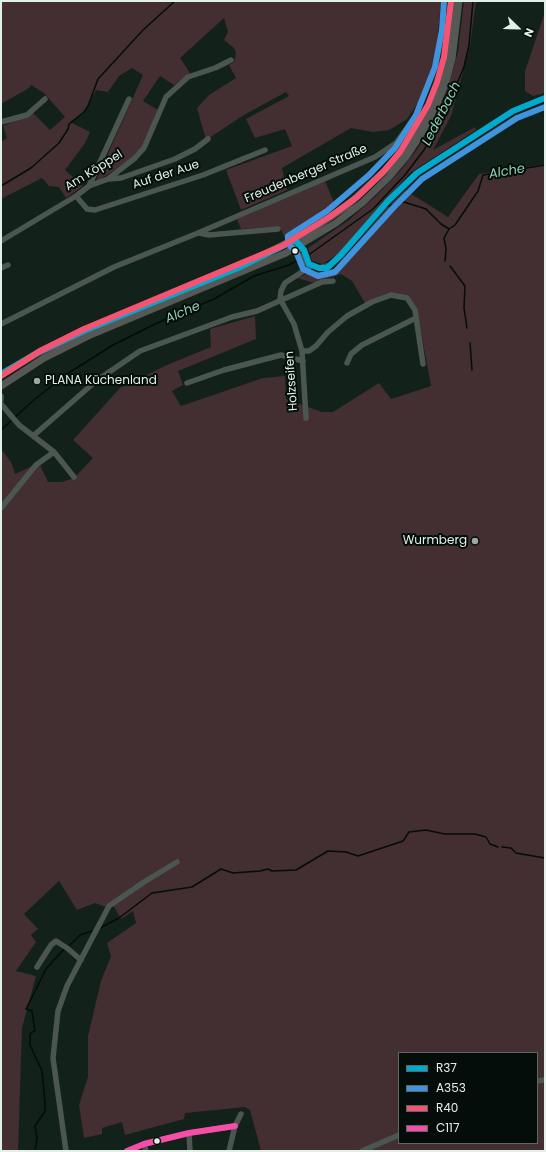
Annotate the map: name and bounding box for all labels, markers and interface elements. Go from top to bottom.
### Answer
north arrow [498,8,538,48]
text: N [520,26,538,40]
water label: Lederbach [419,80,465,148]
street label: Freudenberger Straße [243,142,369,206]
street label: Am Köppel [63,148,125,194]
street label: Auf der Aue [131,157,201,193]
water label: Alche [488,161,526,183]
unlabelled marker [290,246,300,256]
water label: Alche [163,299,203,327]
street label: Holzseifen [283,351,301,411]
place label: PLANA Küchenland [45,374,157,388]
marker: PLANA Küchenland [32,376,42,386]
place label: Wurmberg [403,534,467,548]
marker: Wurmberg [470,536,480,546]
legend [398,1052,538,1144]
text: R37 [436,1059,457,1076]
text: A353 [436,1079,466,1096]
text: R40 [436,1099,458,1116]
text: C117 [436,1119,460,1136]
unlabelled marker [152,1136,162,1146]

